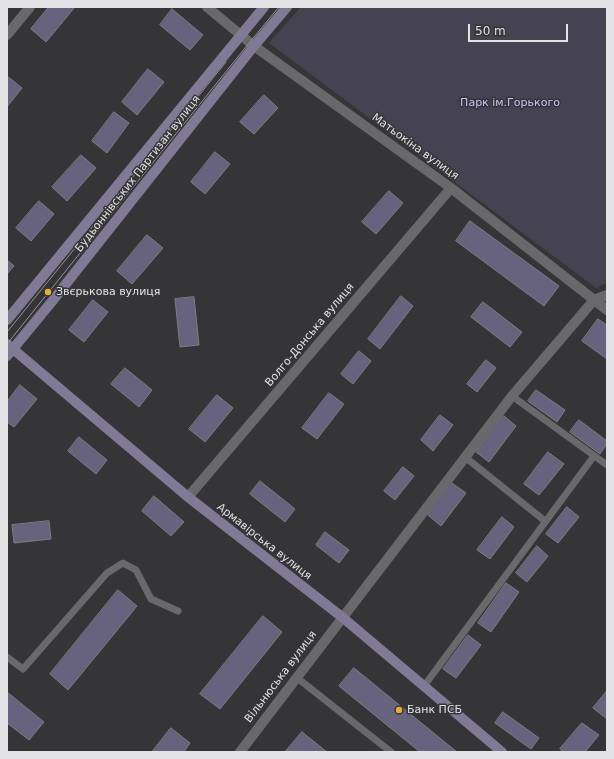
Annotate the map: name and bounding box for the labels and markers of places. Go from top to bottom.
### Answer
place label: Звєрькова вулиця [56,285,160,299]
marker: Звєрькова вулиця [43,287,53,297]
place label: Банк ПСБ [407,703,462,717]
marker: Банк ПСБ [394,705,404,715]

